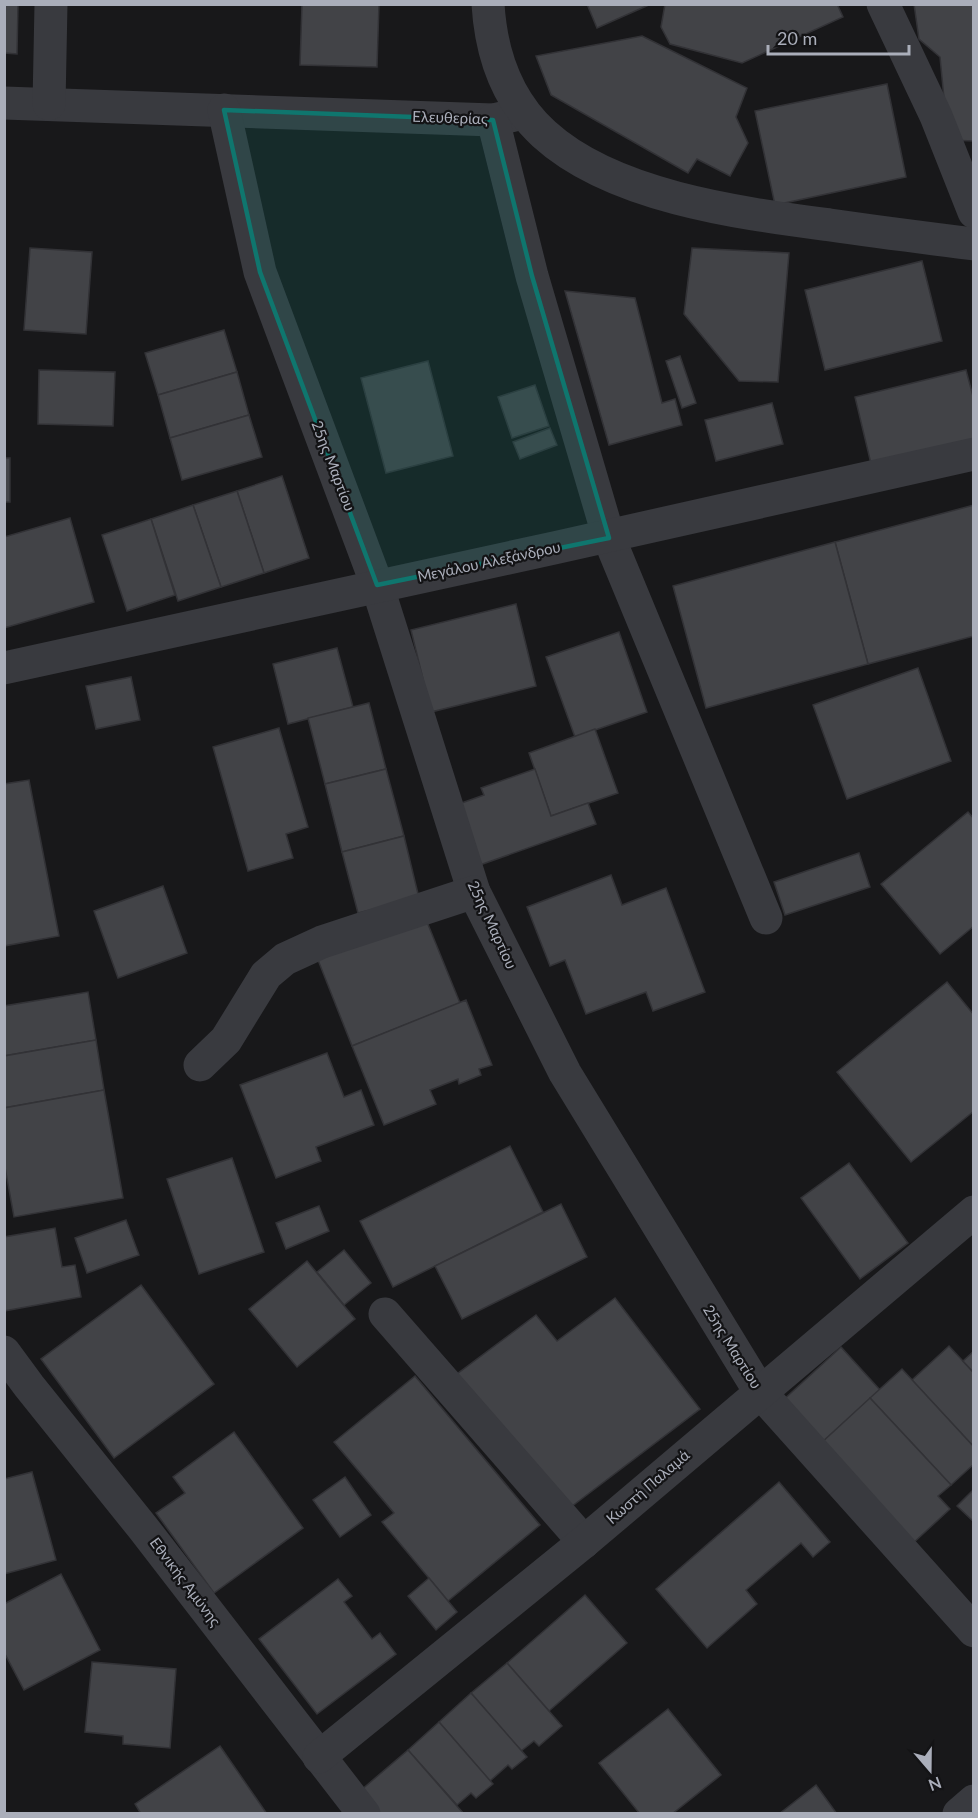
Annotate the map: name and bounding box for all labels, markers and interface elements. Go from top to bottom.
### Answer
scale bar [768,18,909,56]
text: 20 m [777,27,817,49]
street label: Ελευθερίας [412,107,488,127]
street label: 25ης Μαρτίου [308,418,359,513]
street label: Μεγάλου Αλεξάνδρου [416,537,562,586]
street label: 25ης Μαρτίου [465,878,521,972]
street label: 25ης Μαρτίου [700,1301,766,1392]
street label: Κωστή Παλαμά [602,1445,693,1527]
street label: Εθνικής Αμύνης [147,1534,225,1629]
north arrow [900,1740,960,1800]
text: N [926,1774,944,1796]

